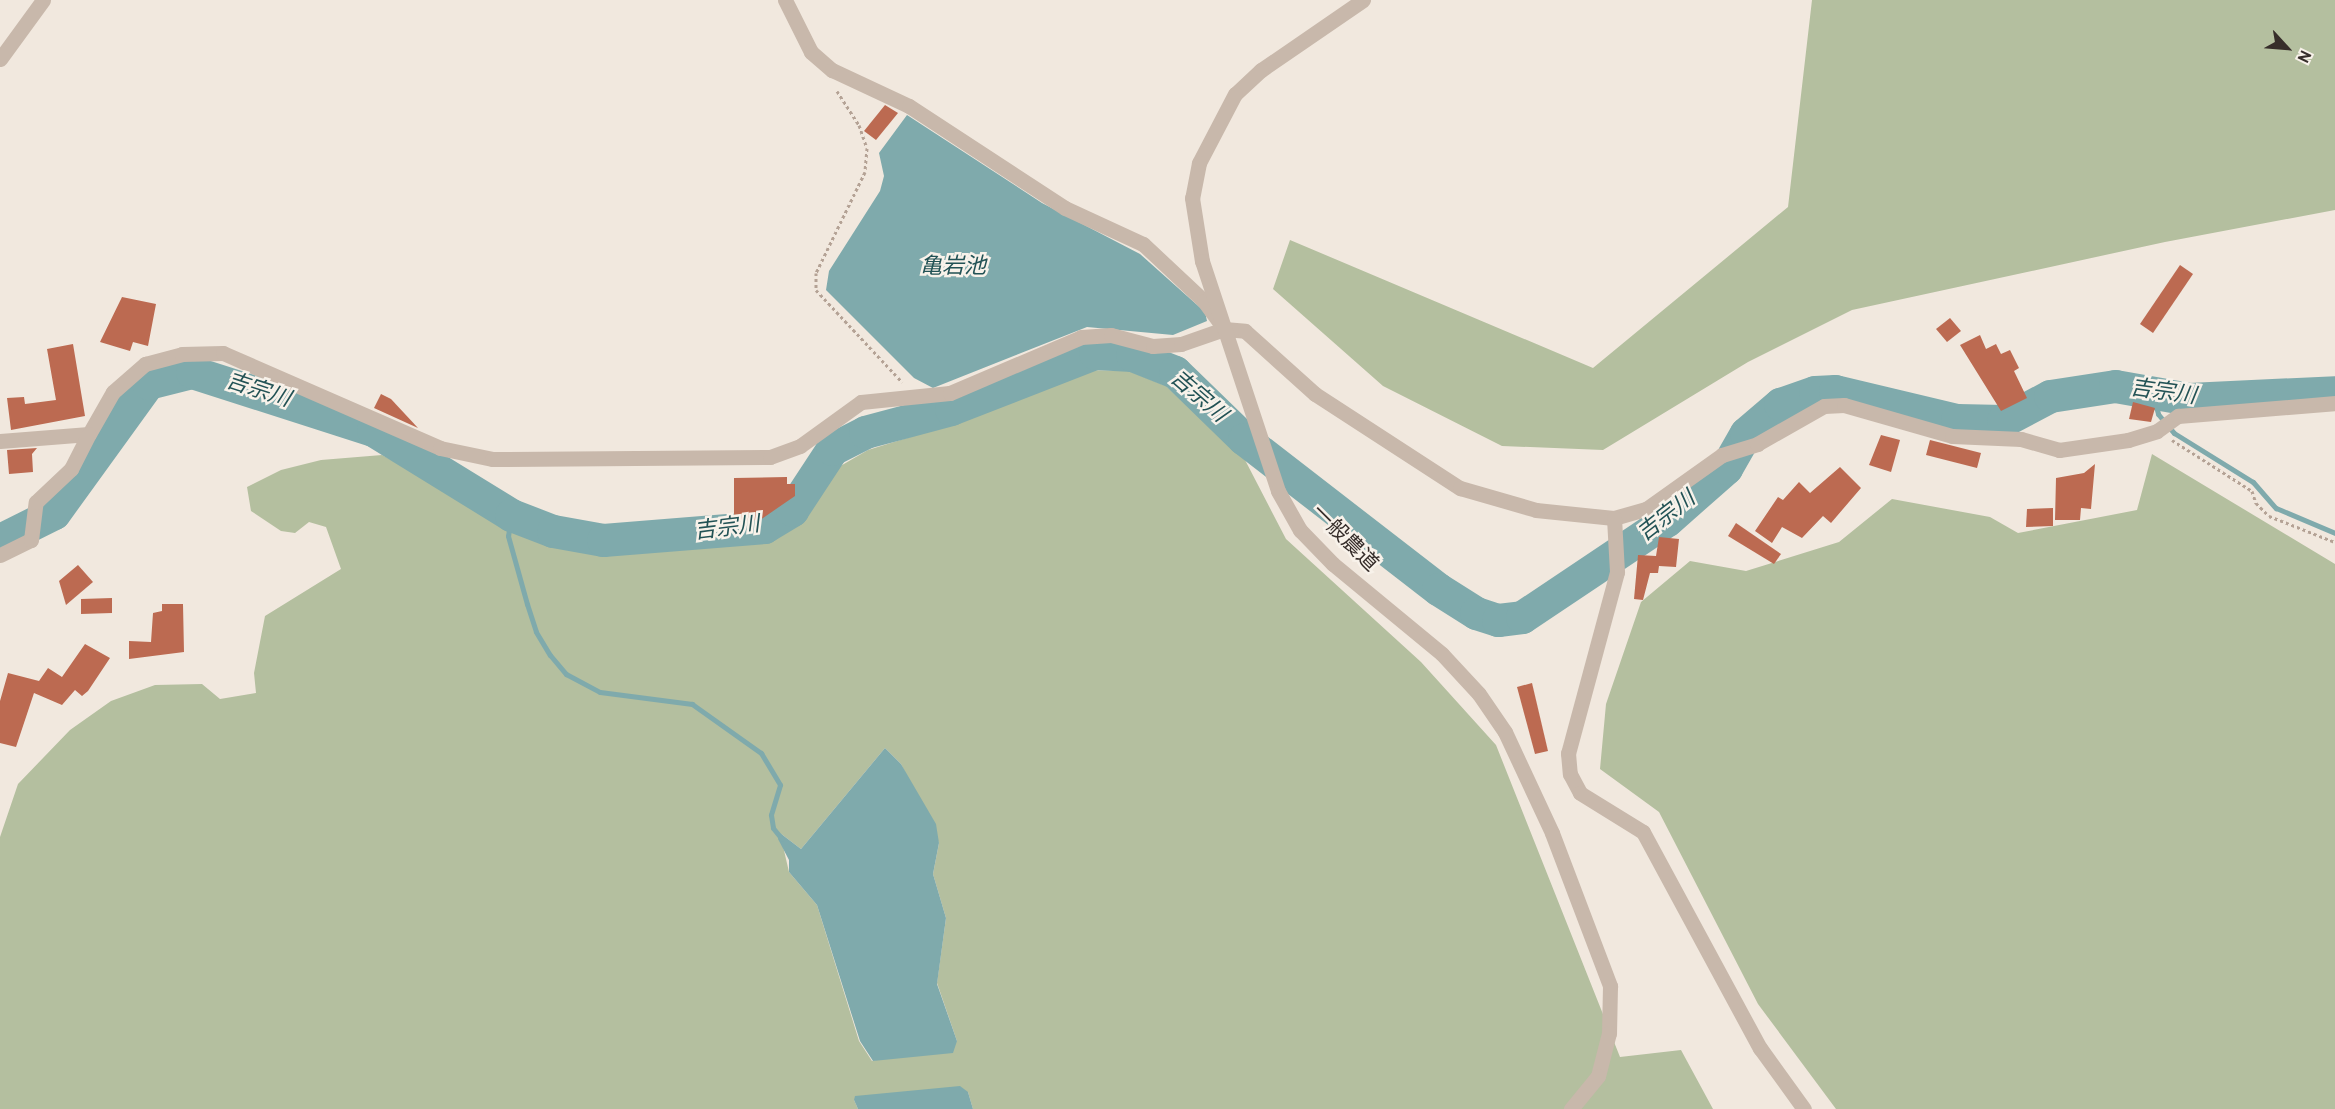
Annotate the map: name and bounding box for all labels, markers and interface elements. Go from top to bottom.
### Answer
north arrow [2257,18,2317,78]
text: N [2292,46,2315,65]
water label: 亀岩池 [920,255,986,281]
water label: 吉宗川 [1164,365,1232,429]
water label: 吉宗川 [223,368,293,414]
water label: 吉宗川 [2128,375,2198,411]
water label: 吉宗川 [1633,486,1701,548]
street label: 一般農道 [1305,500,1383,578]
water label: 吉宗川 [693,512,761,546]

